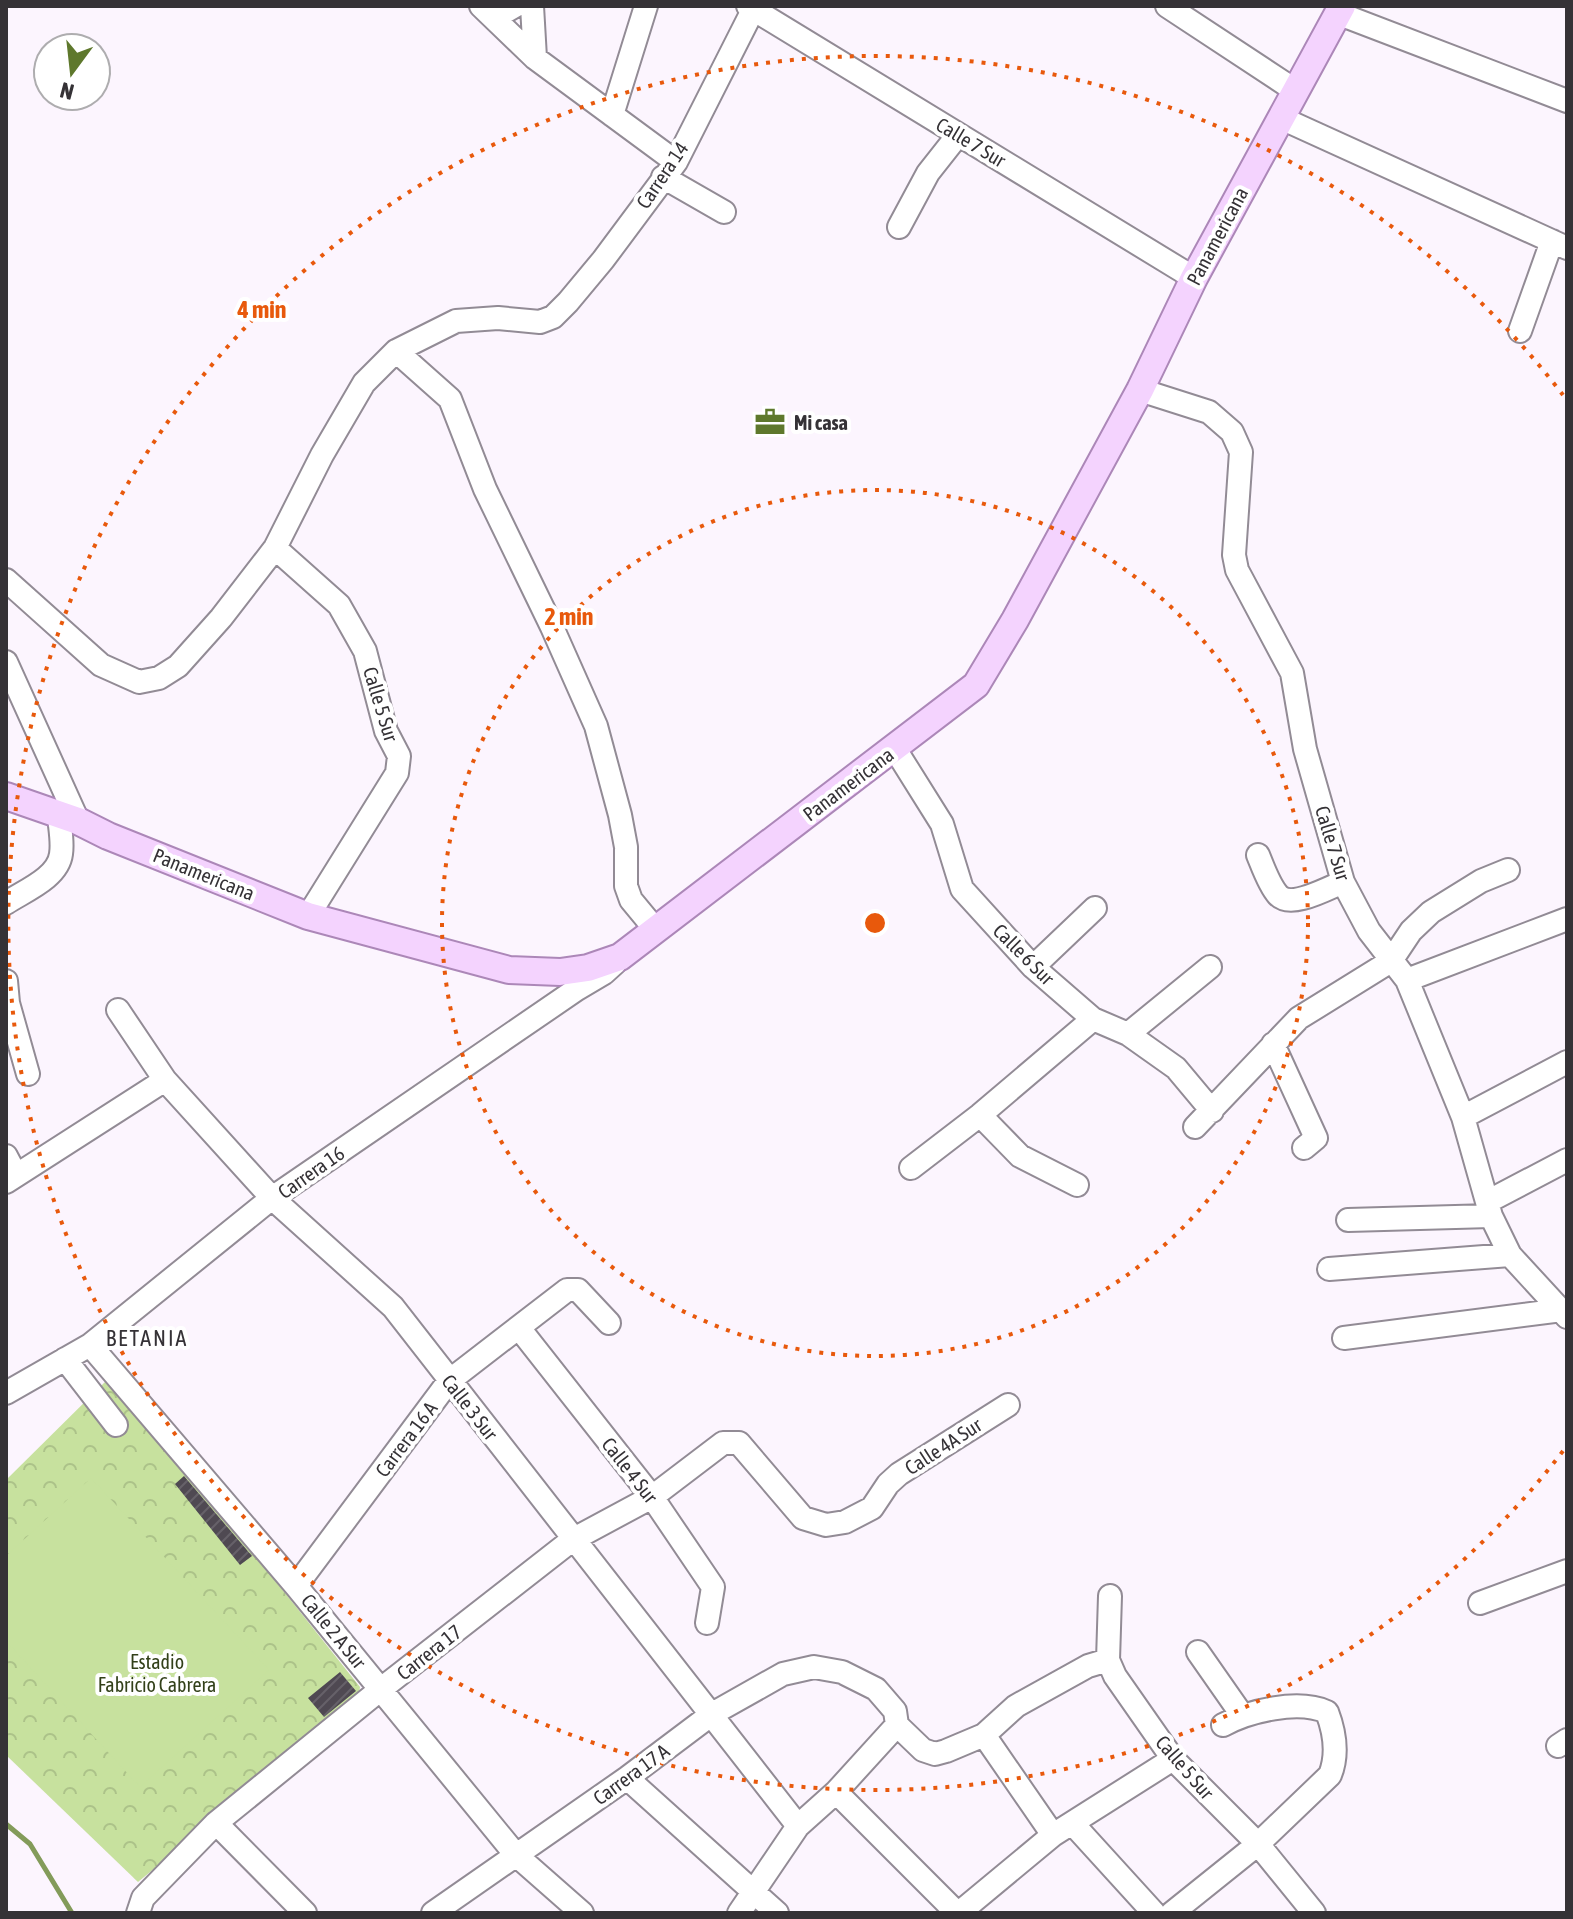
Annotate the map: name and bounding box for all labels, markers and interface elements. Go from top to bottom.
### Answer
north arrow [32,32,112,112]
text: N [57,77,76,106]
street label: Calle 7 Sur [932,112,1011,172]
street label: Carrera 14 [631,137,693,213]
street label: Panamericana [1182,183,1252,289]
text: 4 min [236,296,287,323]
office icon: Mi casa [753,405,787,439]
place label: Mi casa [794,411,848,434]
text: 2 min [544,603,594,630]
street label: Calle 5 Sur [359,664,404,745]
street label: Panamericana [798,743,898,825]
street label: Calle 7 Sur [1311,803,1356,884]
street label: Panamericana [150,843,258,905]
centre of rings [861,909,889,937]
street label: Calle 6 Sur [989,919,1060,990]
street label: Carrera 16 [273,1141,349,1203]
district label: BETANIA [106,1325,188,1351]
street label: Calle 3 Sur [437,1370,503,1445]
street label: Carrera 16 A [370,1397,442,1481]
street label: Calle 4A Sur [900,1412,986,1479]
street label: Calle 4 Sur [597,1433,663,1508]
street label: Calle 2 A Sur [297,1589,372,1674]
street label: Carrera 17 [392,1620,466,1684]
park label: Estadio Fabricio Cabrera [98,1650,216,1696]
street label: Calle 5 Sur [1151,1731,1220,1804]
street label: Carrera 17 A [589,1739,674,1809]

